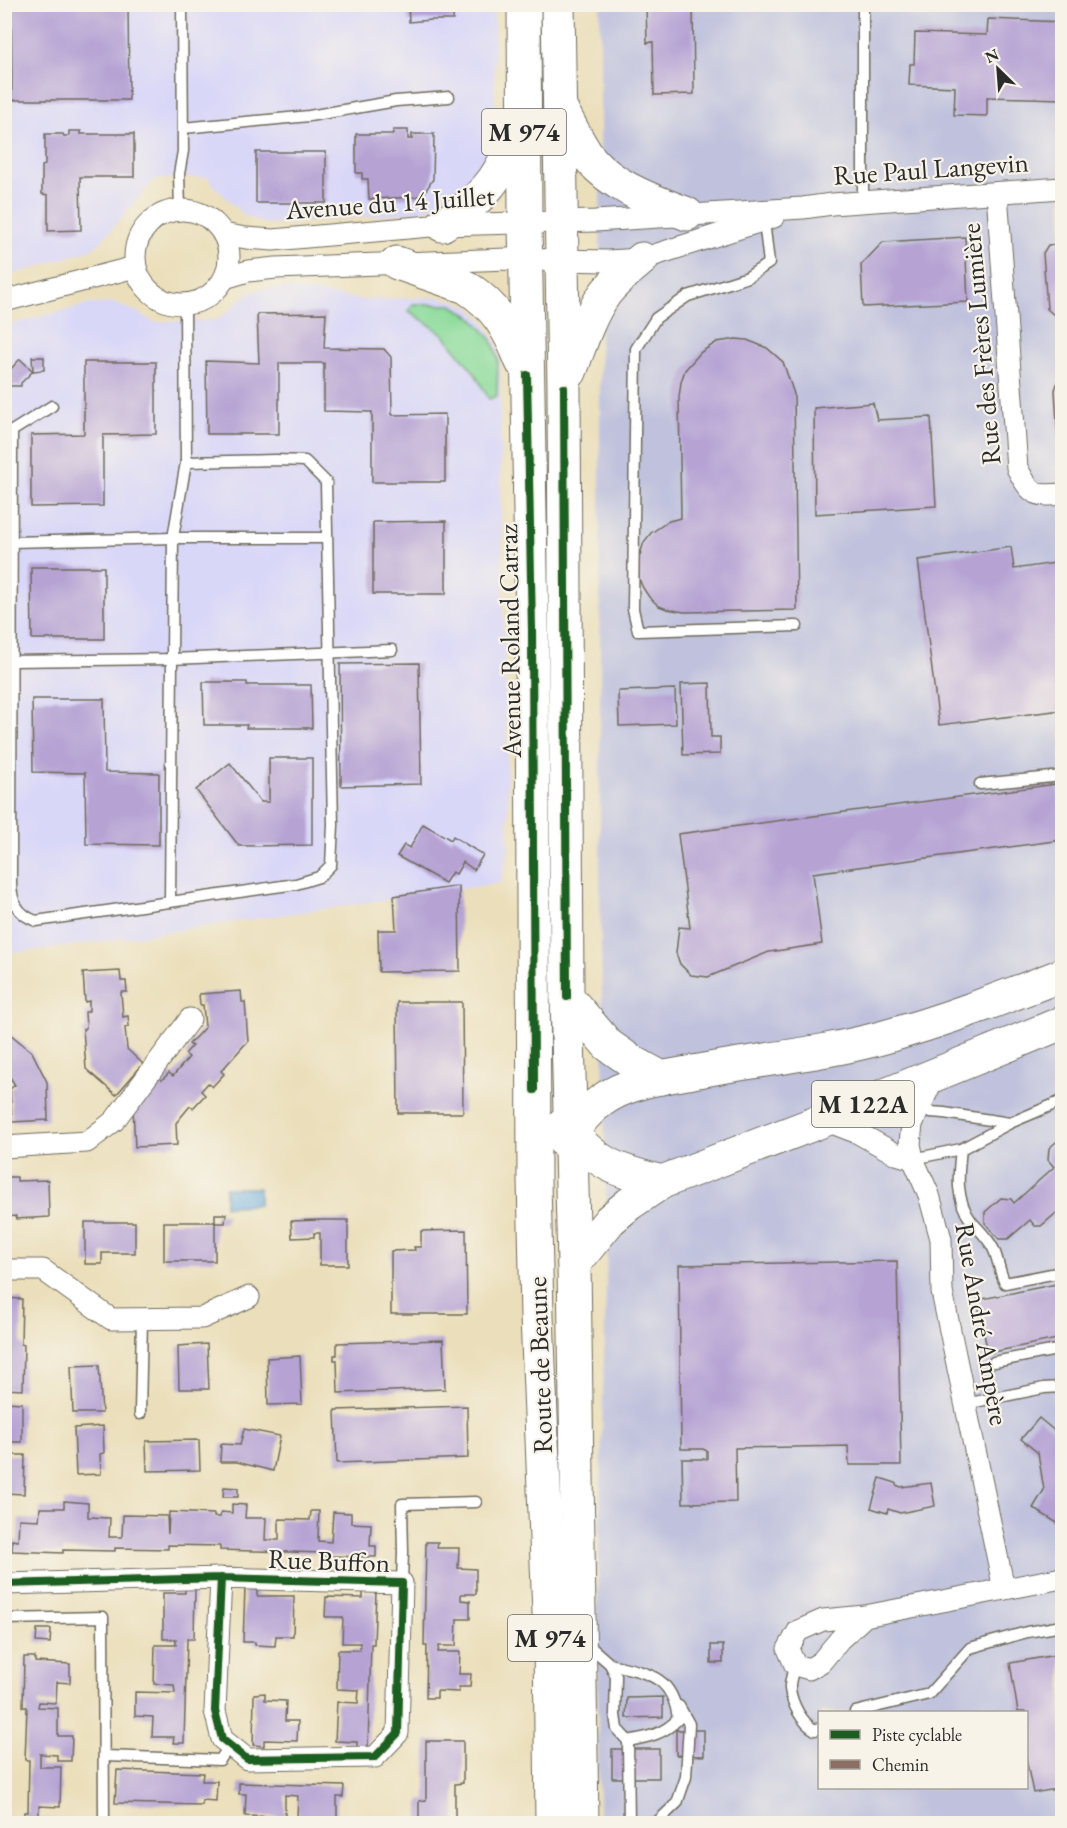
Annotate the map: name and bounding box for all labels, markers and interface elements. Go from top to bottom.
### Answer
north arrow [968,39,1028,99]
text: N [982,44,1002,68]
road number: M 974 [482,109,566,155]
street label: Rue Paul Langevin [832,144,1030,193]
street label: Avenue du 14 Juillet [283,178,496,227]
street label: Rue des Frères Lumière [953,222,1009,466]
street label: Avenue Roland Carraz [490,523,529,759]
road number: M 122A [812,1081,914,1127]
street label: Rue André Ampère [947,1220,1018,1428]
street label: Route de Beaune [519,1276,560,1454]
street label: Rue Buffon [267,1541,391,1580]
road number: M 974 [508,1615,592,1661]
legend [818,1711,1028,1789]
text: Piste cyclable [872,1723,962,1746]
text: Chemin [872,1753,929,1776]

